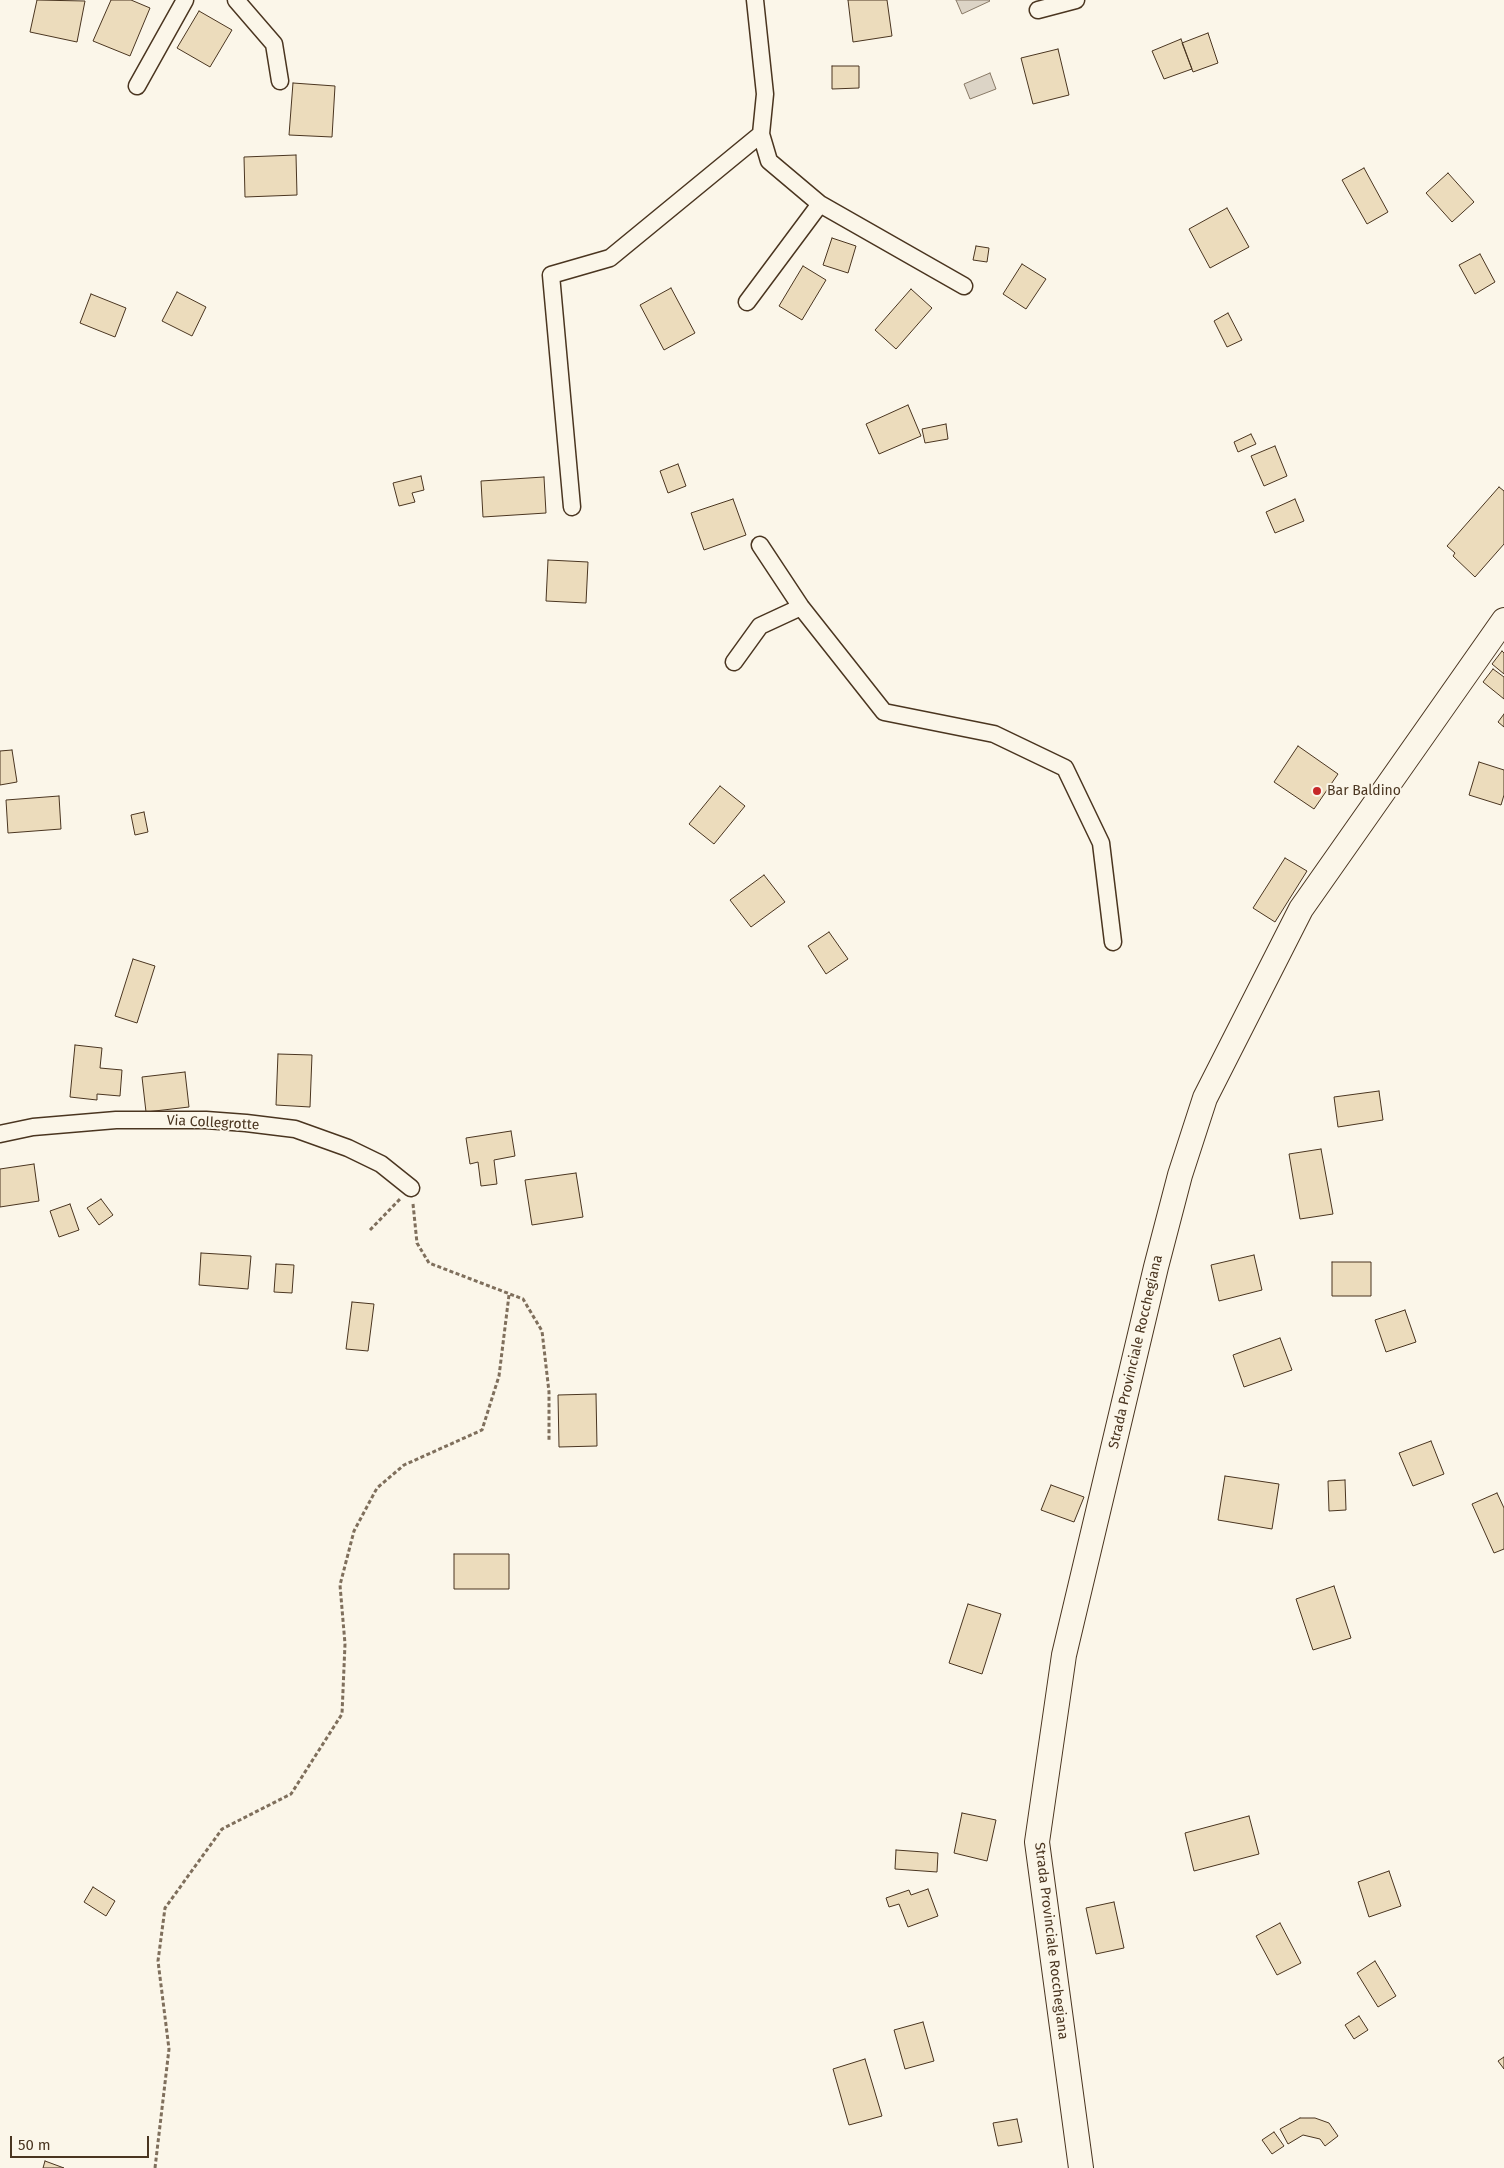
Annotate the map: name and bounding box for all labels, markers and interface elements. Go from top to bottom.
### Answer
place label: Bar Baldino [1327,783,1401,799]
marker: Bar Baldino [1311,785,1323,797]
street label: Via Collegrotte [166,1112,260,1134]
street label: Strada Provinciale Rocchegiana [1105,1253,1167,1451]
street label: Strada Provinciale Rocchegiana [1031,1841,1071,2041]
scale bar [12,2126,151,2158]
text: 50 m [18,2136,51,2154]

